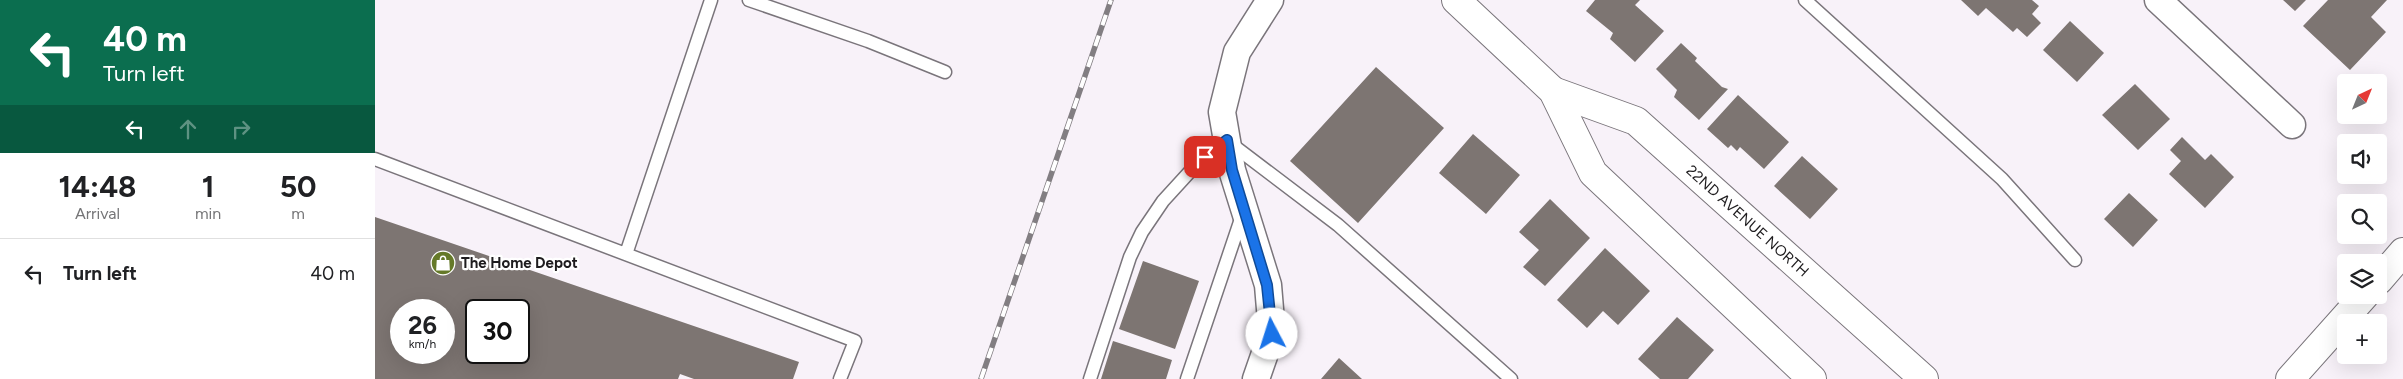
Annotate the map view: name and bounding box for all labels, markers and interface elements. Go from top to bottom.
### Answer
text: 40 m [103,18,187,60]
icon: left [20,20,85,85]
text: Turn left [103,60,185,87]
north arrow [2337,74,2387,124]
map controls [2337,74,2387,364]
icon: left [121,115,149,143]
icon: ahead [174,115,202,143]
icon: right [227,115,255,143]
button: sound [2337,134,2387,184]
pin [1184,136,1226,178]
icon: arrive [1191,143,1219,171]
street label: 22ND AVENUE NORTH [1683,161,1812,280]
text: 14:48 [58,168,136,205]
text: 1 [202,168,214,205]
text: 50 [280,168,317,205]
button: search [2337,194,2387,244]
text: Arrival [75,204,120,223]
text: min [195,204,221,223]
text: m [291,204,305,223]
shop icon: The Home Depot [430,250,456,276]
place label: The Home Depot [461,254,578,272]
button: layers [2337,254,2387,304]
icon: left [20,260,48,288]
text: Turn left [63,262,137,285]
text: 40 m [310,262,355,285]
speed limit sign: 30 [465,299,530,364]
position arrow [1245,307,1297,359]
text: 26 [408,310,437,340]
button: + [2337,314,2387,364]
text: km/h [409,337,436,351]

